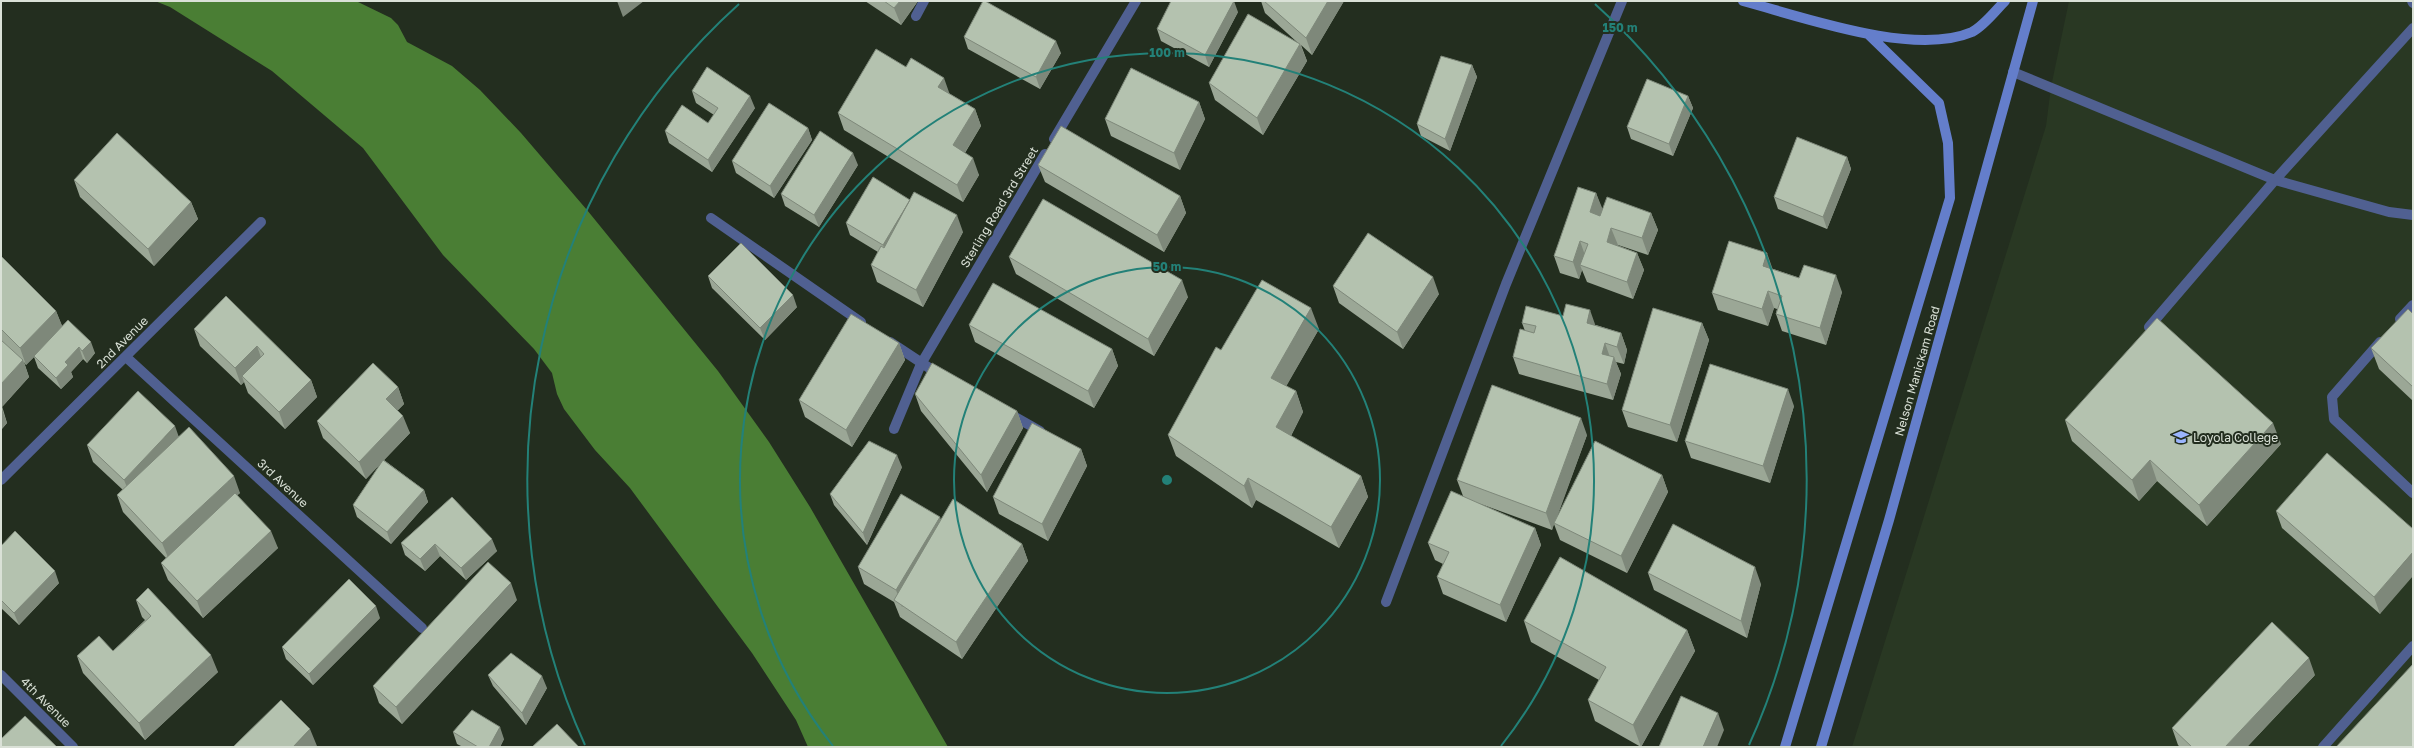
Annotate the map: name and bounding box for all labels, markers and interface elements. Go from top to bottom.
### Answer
text: 150 m [1603,20,1637,35]
text: 100 m [1149,45,1185,60]
street label: Sterling Road 3rd Street [957,144,1041,270]
text: 50 m [1153,259,1181,274]
street label: Nelson Manickam Road [1891,304,1943,438]
street label: 2nd Avenue [93,313,151,371]
school or university icon: Loyola College [2172,428,2190,446]
place label: Loyola College [2193,430,2278,445]
street label: 3rd Avenue [254,456,312,510]
centre of rings [1160,473,1174,487]
street label: 4th Avenue [18,674,74,730]

